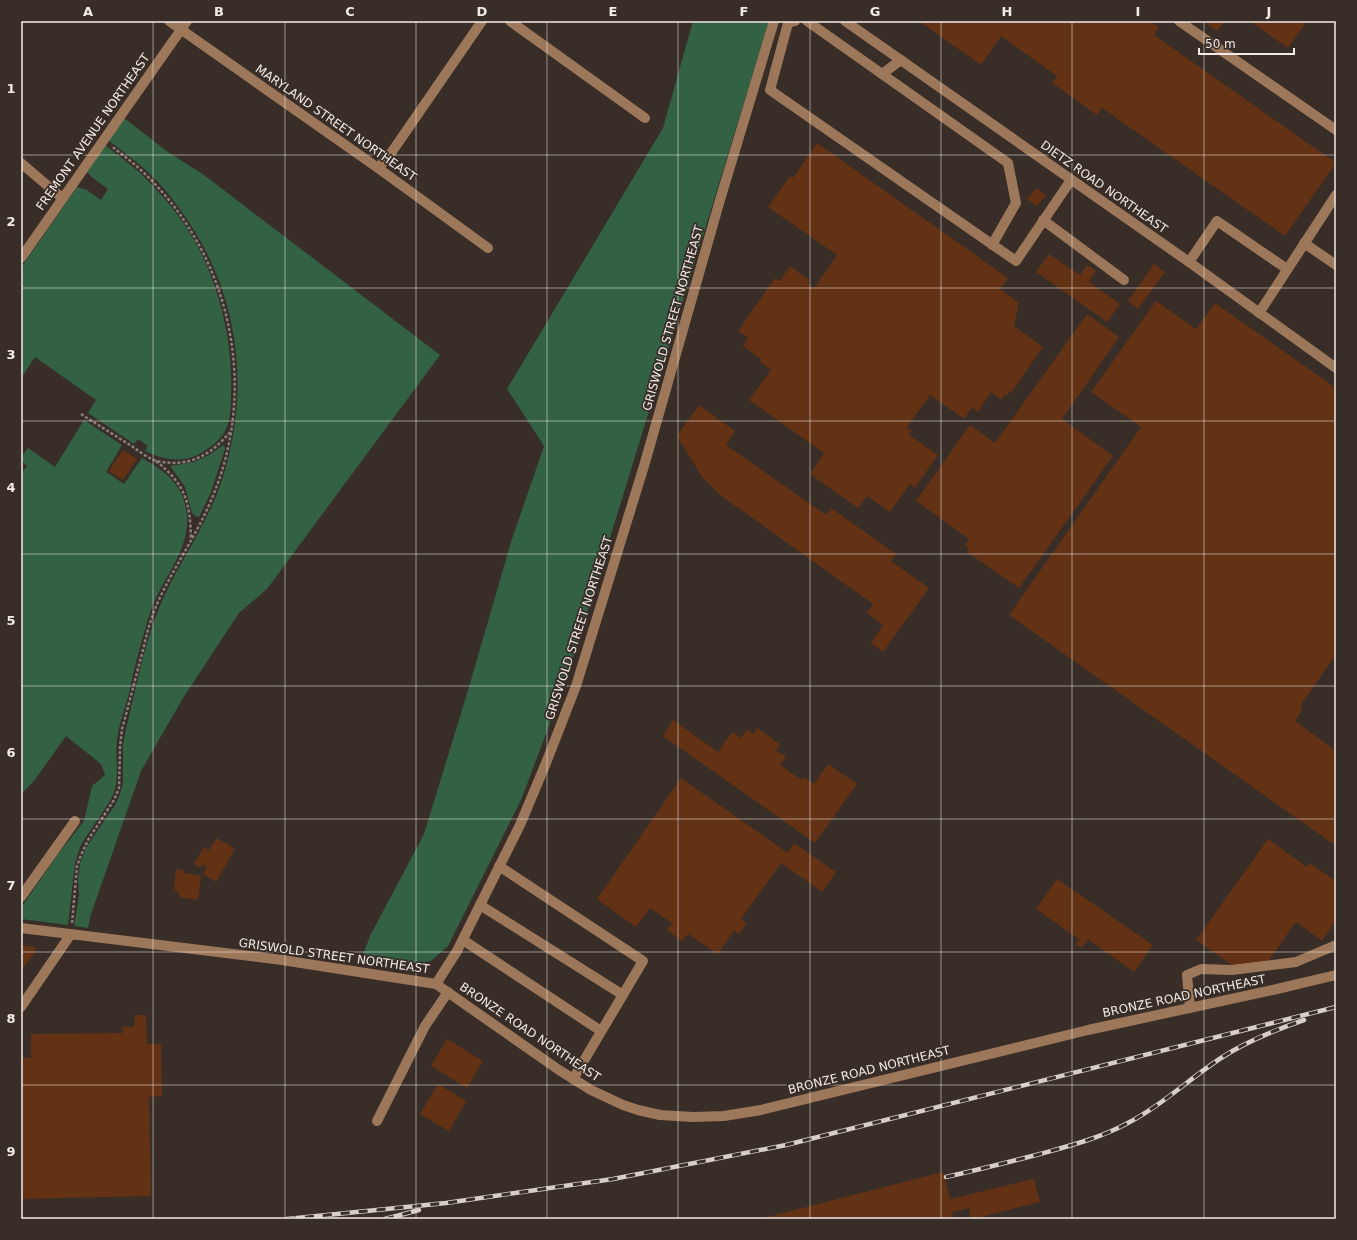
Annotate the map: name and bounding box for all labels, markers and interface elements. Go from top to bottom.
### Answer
text: A [83,4,93,19]
text: B [214,4,224,19]
text: C [345,4,355,19]
text: D [477,4,488,19]
text: E [609,4,617,19]
text: F [740,4,748,19]
text: G [870,4,880,19]
text: H [1002,4,1012,19]
text: I [1136,4,1140,19]
text: J [1266,4,1271,19]
scale bar [1199,30,1294,56]
text: 50 m [1205,37,1236,51]
street label: FREMONT AVENUE NORTHEAST [33,50,153,213]
street label: MARYLAND STREET NORTHEAST [253,62,420,185]
text: 1 [6,81,16,96]
street label: DIETZ ROAD NORTHEAST [1038,138,1171,237]
text: 2 [6,214,16,229]
street label: GRISWOLD STREET NORTHEAST [640,223,706,412]
text: 3 [6,347,16,362]
text: 4 [6,480,16,495]
street label: GRISWOLD STREET NORTHEAST [543,534,616,722]
text: 5 [6,613,16,628]
text: 6 [6,745,16,760]
text: 7 [6,878,16,893]
street label: GRISWOLD STREET NORTHEAST [238,936,431,976]
street label: BRONZE ROAD NORTHEAST [1101,972,1267,1020]
street label: BRONZE ROAD NORTHEAST [457,980,603,1085]
text: 8 [6,1011,16,1026]
street label: BRONZE ROAD NORTHEAST [787,1043,952,1097]
text: 9 [6,1144,16,1159]

